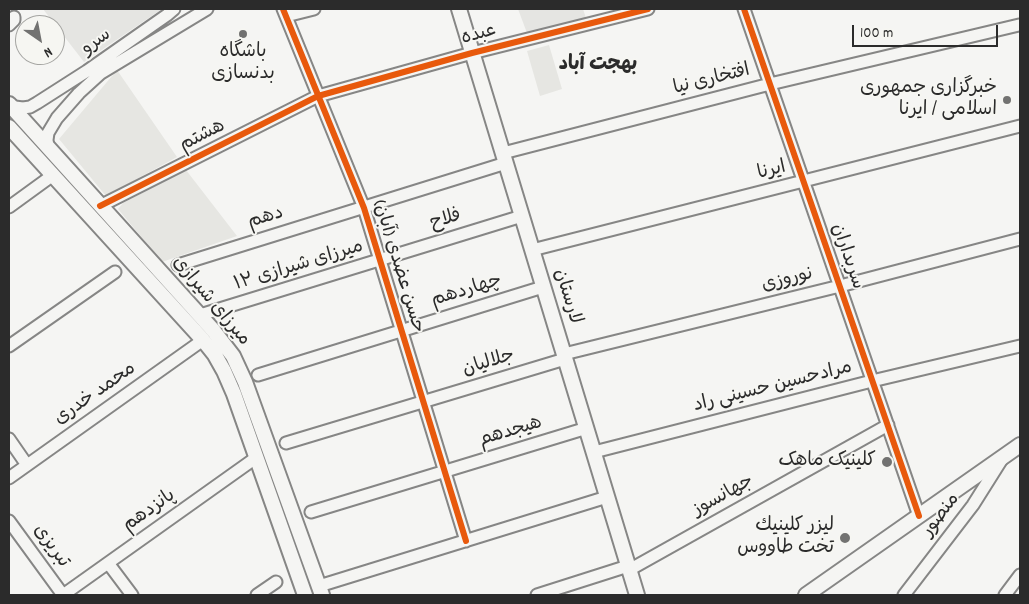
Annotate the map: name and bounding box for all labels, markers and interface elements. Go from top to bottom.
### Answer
north arrow [15,15,65,65]
scale bar [854,15,1000,47]
street label: عبده [459,20,499,52]
text: 100 m [860,23,893,45]
street label: سرو [78,25,116,61]
marker: باشگاه بدنسازی [237,28,249,40]
text: N [39,41,56,62]
place label: باشگاه بدنسازی [211,42,275,86]
district label: بهجت آباد [559,54,637,78]
street label: افتخاری نیا [671,60,753,102]
place label: خبرگزاری جمهوری اسلامی / ایرنا [860,78,997,122]
marker: خبرگزاری جمهوری اسلامی / ایرنا [1001,94,1013,106]
street label: هشتم [176,116,230,158]
street label: ايرنا [755,157,789,187]
street label: حسن عضدی (آبان) [366,198,428,336]
street label: دهم [246,203,286,235]
street label: فلاح [428,206,464,236]
street label: سربداران [824,221,868,293]
street label: میرزای شیرازی ۱۲ [232,236,366,298]
street label: میرزای شیرازی [166,253,254,351]
street label: نوروزی [760,264,816,298]
street label: لارستان [547,267,585,327]
street label: چهاردهم [429,271,505,313]
street label: جلالیان [460,345,518,383]
street label: مرادحسین حسینی راد [691,357,855,419]
street label: محمد خدری [51,359,141,431]
street label: هیجدهم [477,413,545,453]
place label: کلینیک ماهک [778,451,876,473]
marker: کلینیک ماهک [880,455,894,469]
street label: جهانسوز [689,471,759,523]
street label: پانزدهم [119,486,181,538]
street label: منصور [918,489,966,543]
place label: ليزر كلينيك تخت طاووس [737,516,834,560]
street label: تبریزی [27,521,73,573]
marker: ليزر كلينيك تخت طاووس [838,531,852,545]

